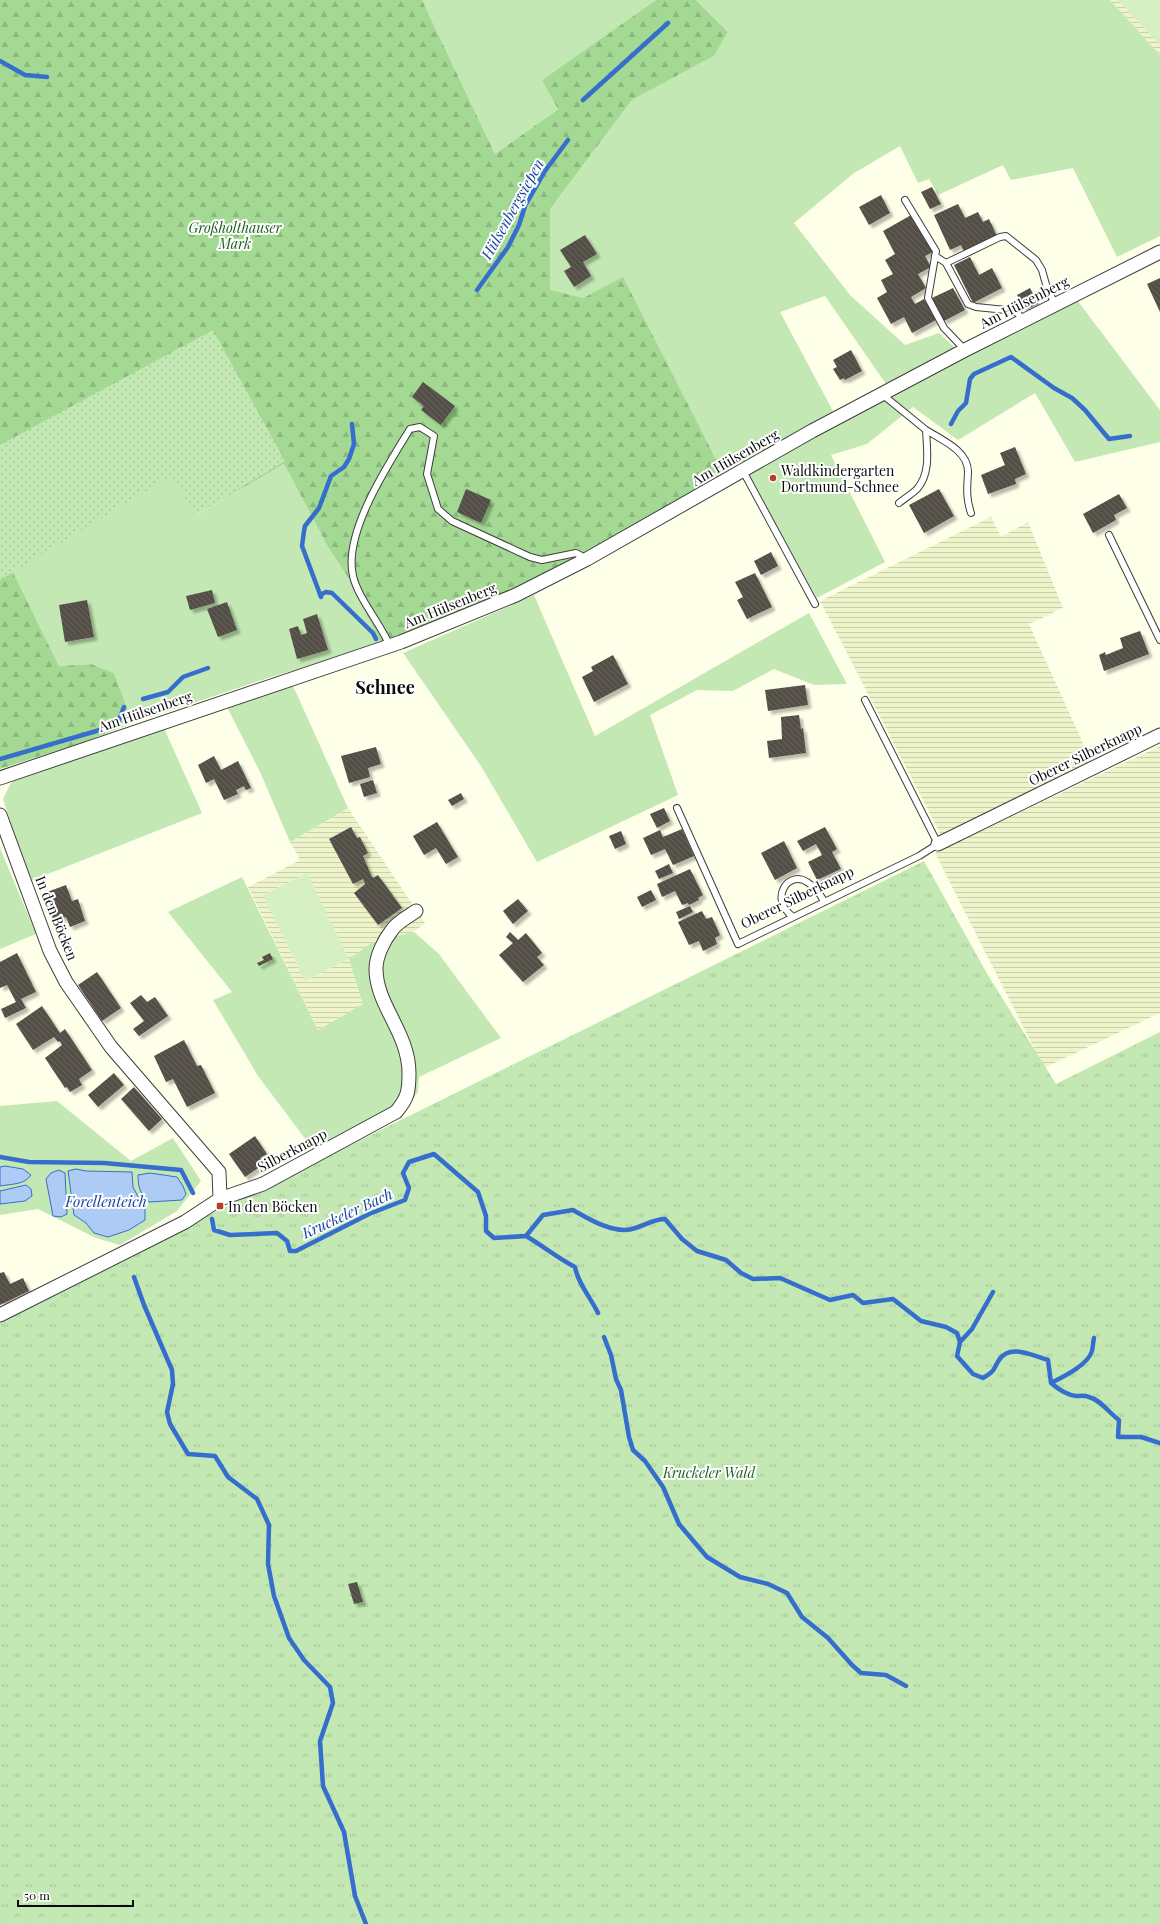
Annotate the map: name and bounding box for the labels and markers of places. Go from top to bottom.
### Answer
place label: Waldkindergarten Dortmund-Schnee [780,461,899,496]
marker: Waldkindergarten Dortmund-Schnee [768,473,778,483]
place label: In den Böcken [228,1197,318,1216]
marker: In den Böcken [215,1201,225,1211]

